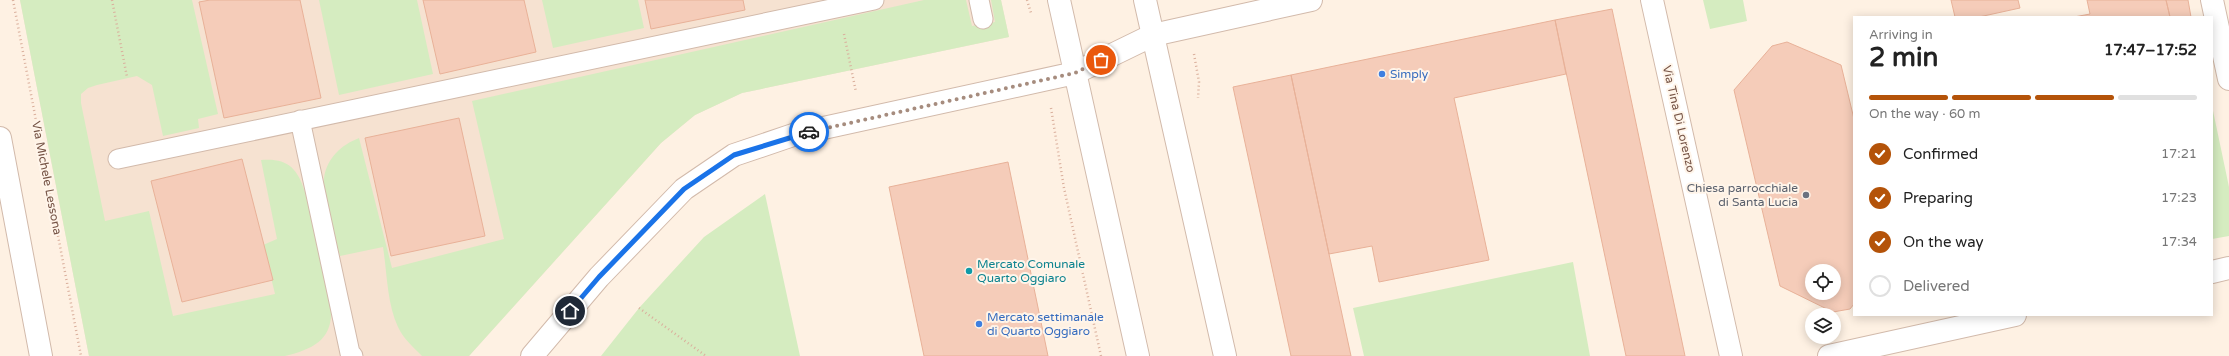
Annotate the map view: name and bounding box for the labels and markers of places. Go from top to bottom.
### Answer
pin [1084,43,1118,77]
place label: Simply [1390,67,1429,81]
marker: Simply [1377,69,1387,79]
place label: Chiesa parrocchiale di Santa Lucia [1687,181,1798,209]
marker: Chiesa parrocchiale di Santa Lucia [1801,190,1811,200]
place label: Mercato Comunale Quarto Oggiaro [977,257,1085,285]
marker: Mercato Comunale Quarto Oggiaro [964,266,974,276]
pin [553,294,587,328]
place label: Mercato settimanale di Quarto Oggiaro [987,310,1104,338]
marker: Mercato settimanale di Quarto Oggiaro [974,319,984,329]

